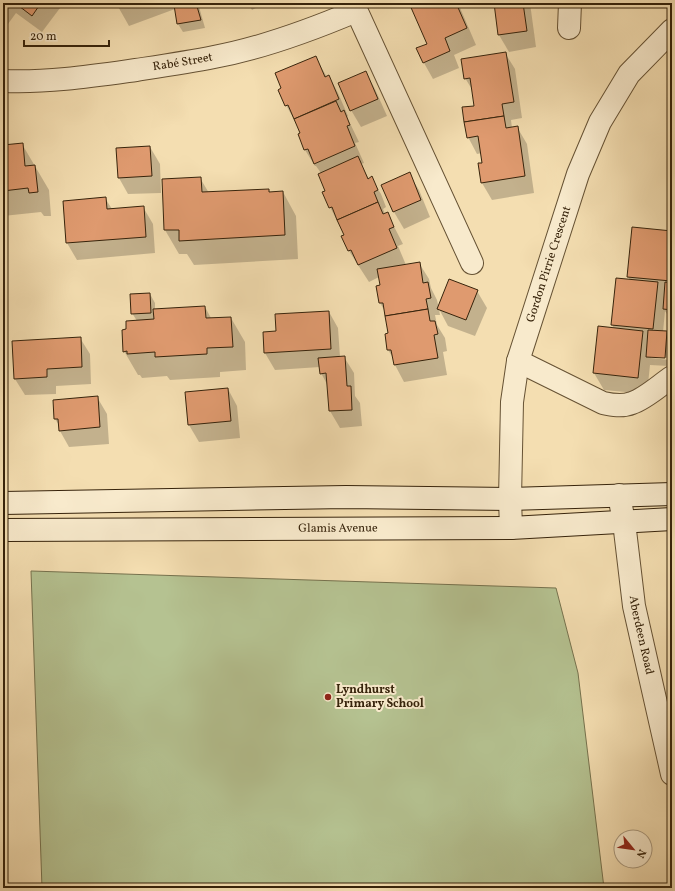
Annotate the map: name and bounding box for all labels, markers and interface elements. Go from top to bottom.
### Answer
scale bar [24,22,109,48]
text: 20 m [30,29,57,45]
street label: Rabé Street [152,49,214,75]
street label: Gordon Pirrie Crescent [523,204,575,325]
street label: Glamis Avenue [298,521,378,537]
street label: Aberdeen Road [625,595,657,677]
place label: Lyndhurst Primary School [336,682,424,712]
marker: Lyndhurst Primary School [323,692,333,702]
north arrow [613,829,653,869]
text: N [632,846,649,860]

